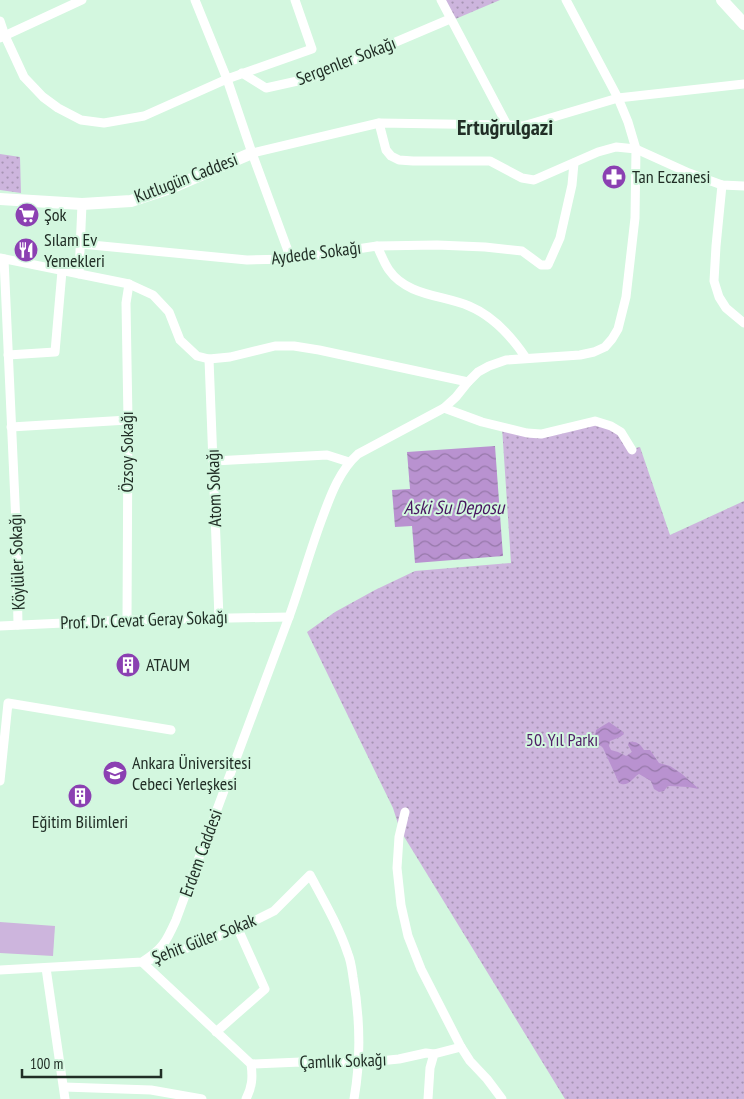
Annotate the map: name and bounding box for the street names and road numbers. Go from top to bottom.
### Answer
street label: Sergenler Sokağı [293,31,399,90]
street label: Kutlugün Caddesi [131,147,241,208]
street label: Aydede Sokağı [270,236,362,269]
street label: Özsoy Sokağı [115,411,138,493]
street label: Atom Sokağı [201,449,226,527]
street label: Köylüler Sokağı [3,514,30,611]
street label: Prof. Dr. Cevat Geray Sokağı [60,605,228,634]
street label: Erdem Caddesi [174,806,227,900]
street label: Şehit Güler Sokak [149,908,259,969]
street label: Çamlık Sokağı [299,1047,387,1074]

